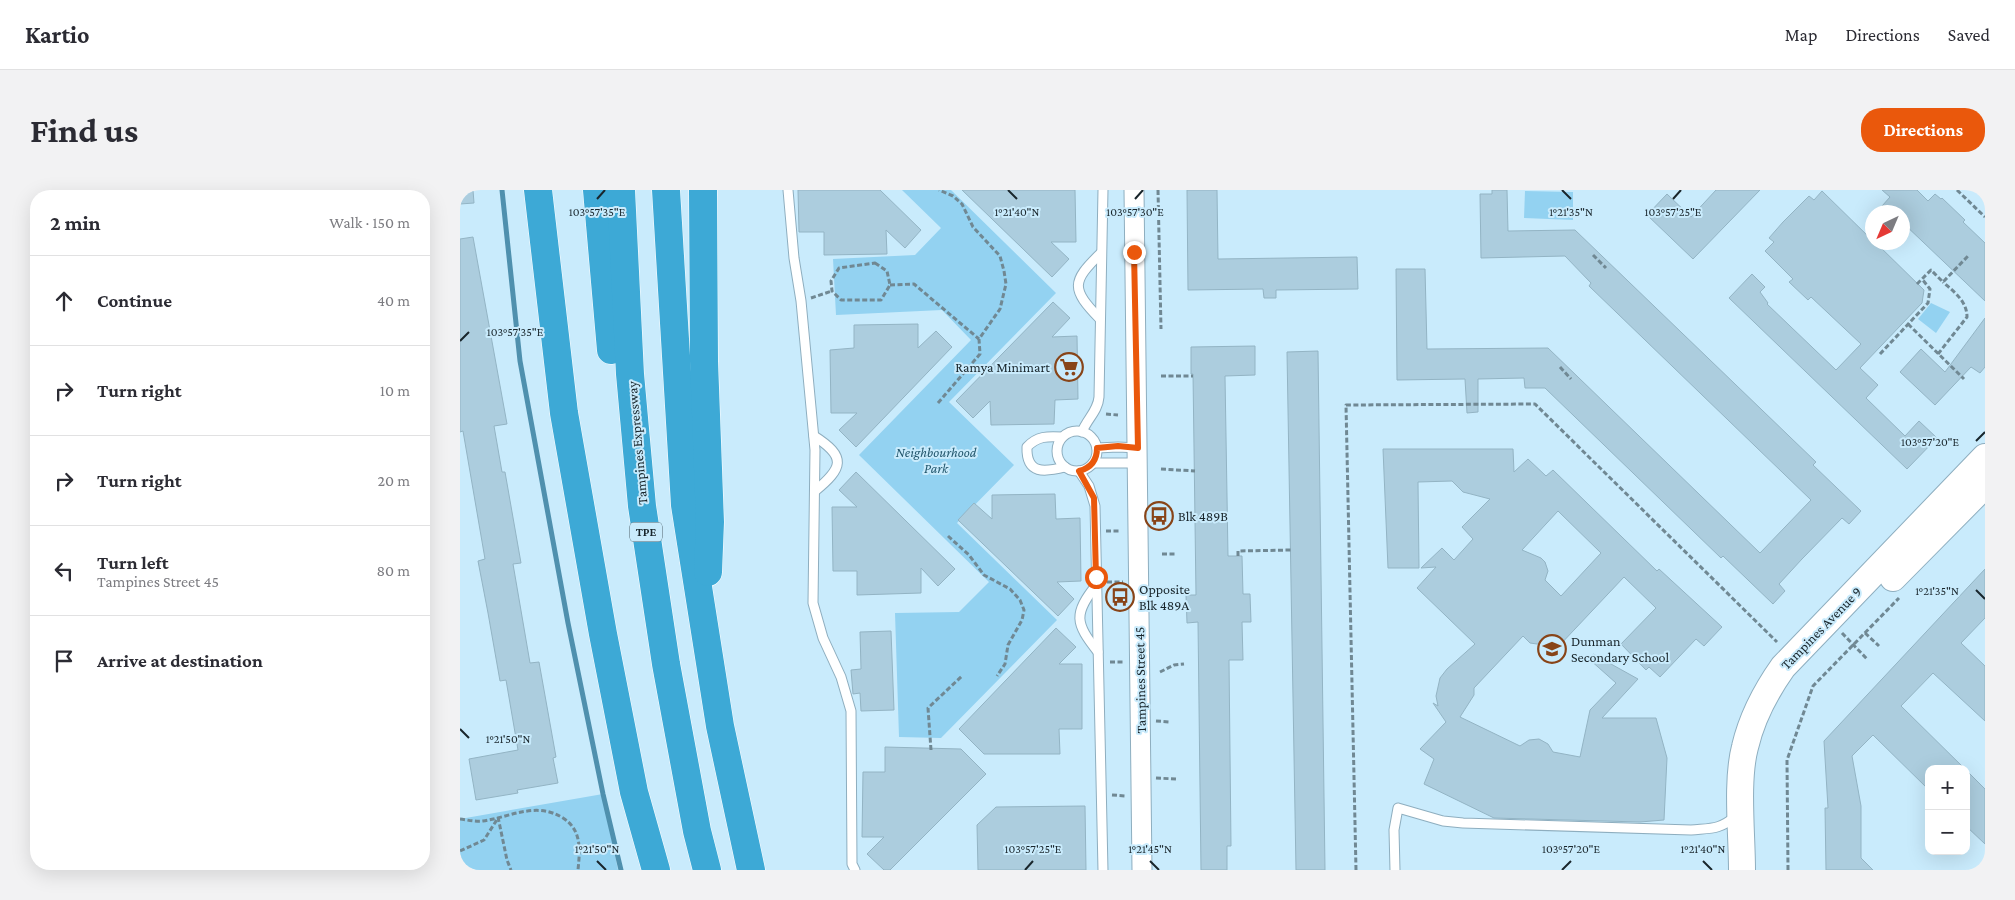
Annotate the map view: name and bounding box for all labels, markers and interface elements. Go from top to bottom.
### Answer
text: Kartio [25,21,90,48]
text: Map [1785,25,1817,45]
text: Directions [1845,25,1920,45]
text: Saved [1948,25,1990,45]
button: Directions [1861,108,1985,152]
text: Find us [30,111,138,150]
text: 103°57'35"E [569,205,626,219]
text: 1°21'40"N [995,205,1039,219]
text: 103°57'30"E [1106,205,1164,219]
text: 1°21'35"N [1549,205,1593,219]
text: 103°57'25"E [1645,205,1702,219]
north arrow [1865,205,1910,250]
text: 2 min [50,211,101,235]
text: Walk · 150 m [329,214,410,231]
route end [1123,241,1146,264]
icon: ahead [50,287,78,315]
text: Continue [97,290,172,311]
text: 40 m [377,292,410,309]
text: 103°57'35"E [487,325,544,339]
supermarket icon: Ramya Minimart [1054,352,1084,382]
place label: Ramya Minimart [955,359,1050,375]
icon: right [50,377,78,405]
text: Turn right [97,380,182,401]
street label: Tampines Expressway [624,380,650,505]
text: 10 m [380,382,410,399]
text: 103°57'20"E [1901,435,1959,449]
park label: Neighbourhood Park [896,444,977,476]
icon: right [50,467,78,495]
text: Turn right [97,470,182,491]
text: 20 m [377,472,410,489]
bus stop icon: Blk 489B [1144,501,1174,531]
place label: Blk 489B [1178,508,1228,524]
road number: TPE [630,522,662,542]
text: Turn left [97,552,169,573]
icon: left [50,557,78,585]
text: 80 m [376,562,410,579]
route start [1085,566,1108,589]
text: Tampines Street 45 [97,573,219,590]
place label: Opposite Blk 489A [1139,581,1190,613]
bus stop icon: Opposite Blk 489A [1105,582,1135,612]
street label: Tampines Avenue 9 [1778,583,1864,673]
text: 1°21'35"N [1915,584,1959,598]
street label: Tampines Street 45 [1131,626,1149,734]
place label: Dunman Secondary School [1571,633,1670,665]
school or university icon: Dunman Secondary School [1537,634,1567,664]
icon: arrive [50,647,78,675]
text: Arrive at destination [97,650,263,671]
text: 1°21'50"N [486,732,530,746]
map controls [1925,765,1970,855]
button: + [1925,765,1970,810]
button: − [1925,810,1970,855]
text: 1°21'50"N [575,842,619,856]
text: 103°57'25"E [1005,842,1062,856]
text: 1°21'45"N [1128,842,1172,856]
text: 103°57'20"E [1542,842,1600,856]
text: 1°21'40"N [1681,842,1725,856]

